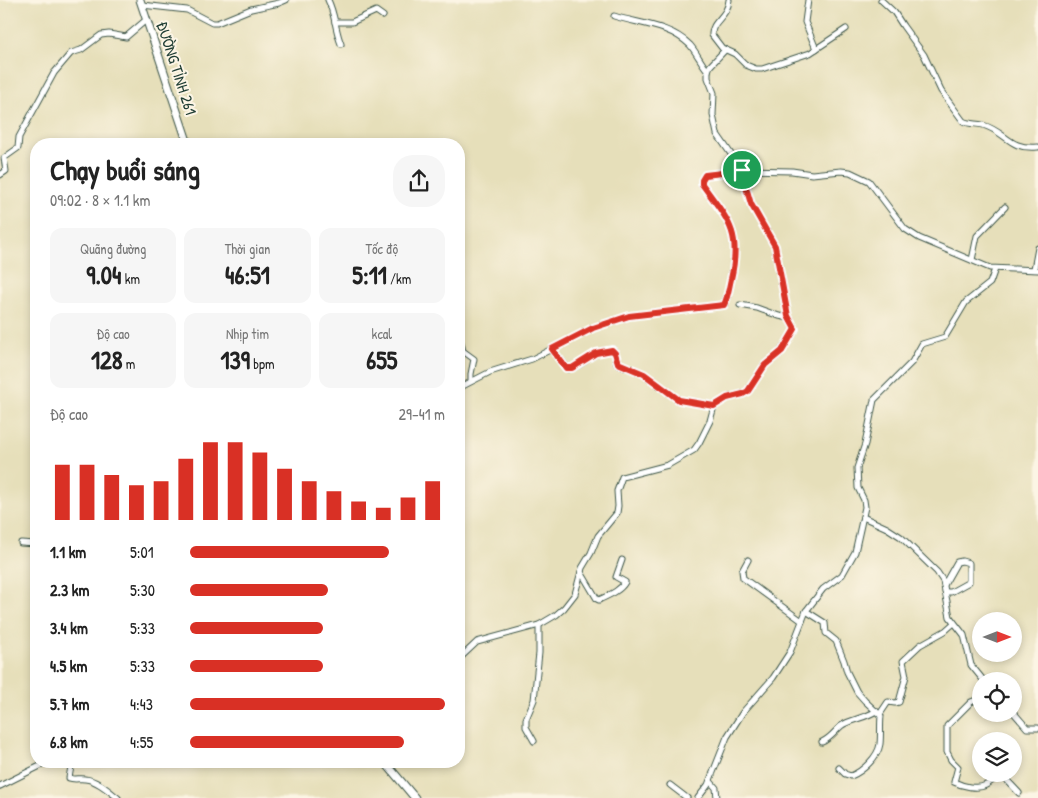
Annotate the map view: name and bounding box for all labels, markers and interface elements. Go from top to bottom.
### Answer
street label: ĐƯỜNG TỈNH 261 [152,18,203,118]
pin [721,149,763,191]
text: Chạy buổi sáng [50,151,200,189]
button: share [393,155,445,207]
icon: arrive [728,156,756,184]
text: 09:02 · 8 × 1.1 km [50,189,150,211]
text: Quãng đường [80,239,146,258]
text: Thời gian [225,239,270,258]
text: Tốc độ [365,239,398,258]
text: 9.04 [86,258,121,292]
text: 46:51 [225,258,270,292]
text: 5:11 [352,258,387,292]
text: km [121,269,140,288]
text: /km [387,269,411,288]
text: Độ cao [97,324,130,343]
text: Nhịp tim [226,324,269,343]
text: kcal [372,324,392,343]
text: 128 [91,343,123,377]
text: 139 [221,343,250,377]
text: 655 [366,343,397,377]
text: m [123,354,135,373]
text: bpm [250,354,274,373]
text: Độ cao [50,403,88,425]
text: 29–41 m [399,403,445,425]
text: 1.1 km [50,541,86,563]
text: 5:01 [130,541,153,563]
text: 2.3 km [50,579,89,601]
text: 5:30 [130,579,155,601]
north arrow [972,612,1022,662]
map controls [972,612,1022,782]
text: 3.4 km [50,617,88,639]
text: 5:33 [130,617,155,639]
text: 4.5 km [50,655,87,677]
text: 5:33 [130,655,155,677]
button: locate [972,672,1022,722]
text: 5.7 km [50,693,89,715]
text: 4:43 [130,693,153,715]
text: 6.8 km [50,731,88,753]
text: 4:55 [130,731,153,753]
button: layers [972,732,1022,782]

